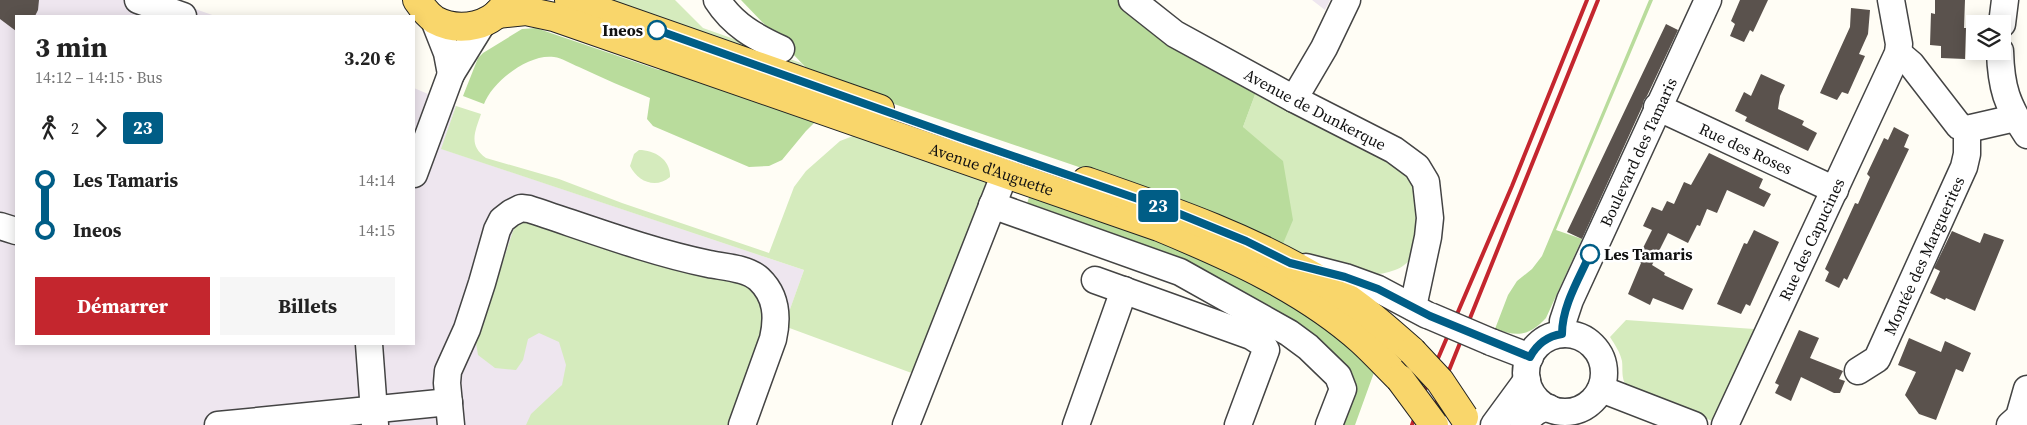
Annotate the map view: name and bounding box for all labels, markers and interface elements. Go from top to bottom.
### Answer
map controls [1966,15,2011,60]
button: layers [1966,15,2011,60]
place label: Ineos [602,19,643,41]
marker: Ineos [647,20,667,40]
text: 3 min [35,28,108,66]
text: 3.20 € [344,45,395,71]
street label: Avenue de Dunkerque [1240,63,1390,155]
text: 14:12 – 14:15 · Bus [35,66,163,88]
street label: Boulevard des Tamaris [1594,74,1682,230]
icon: walk [35,114,63,142]
icon: forward [87,114,115,142]
text: 23 [133,115,153,140]
text: 2 [71,117,79,139]
street label: Rue des Roses [1696,117,1796,180]
street label: Avenue d'Auguette [926,137,1057,201]
text: Les Tamaris [73,167,178,193]
text: 14:14 [358,169,395,191]
street label: Montée des Marguerites [1878,173,1969,339]
street label: Rue des Capucines [1773,174,1849,304]
line badge: 23 [1136,190,1180,222]
text: 23 [1148,193,1168,218]
text: Ineos [73,217,121,243]
text: 14:15 [358,219,395,241]
place label: Les Tamaris [1604,243,1693,265]
marker: Les Tamaris [1580,244,1600,264]
button: Démarrer [35,277,210,335]
button: Billets [220,277,395,335]

